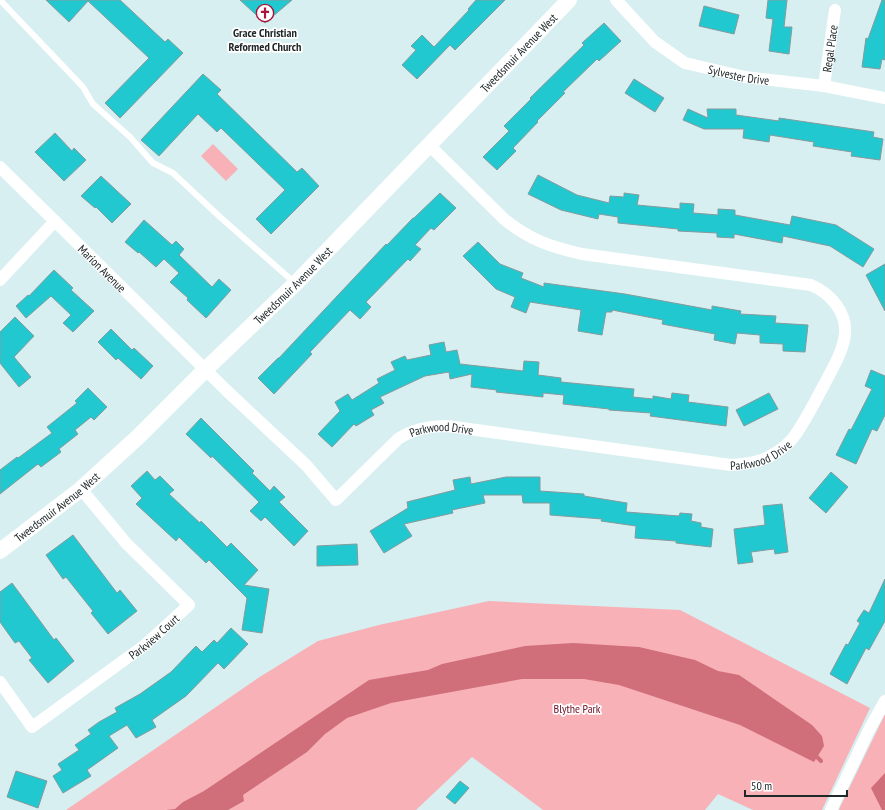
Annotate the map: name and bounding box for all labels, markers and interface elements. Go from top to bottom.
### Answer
church icon: Grace Christian Reformed Church [255,3,275,23]
street label: Tweedsmuir Avenue West [477,9,560,95]
street label: Regal Place [819,24,840,73]
place label: Grace Christian Reformed Church [229,25,301,54]
street label: Sylvester Drive [707,61,770,87]
street label: Marion Avenue [75,241,130,295]
street label: Tweedsmuir Avenue West [250,243,335,327]
street label: Parkwood Drive [407,418,475,440]
street label: Parkwood Drive [730,437,794,473]
street label: Tweedsmuir Avenue West [11,468,103,545]
street label: Parkview Court [125,610,182,662]
park label: Blythe Park [554,701,601,716]
scale bar [745,772,847,798]
text: 50 m [751,778,772,793]

